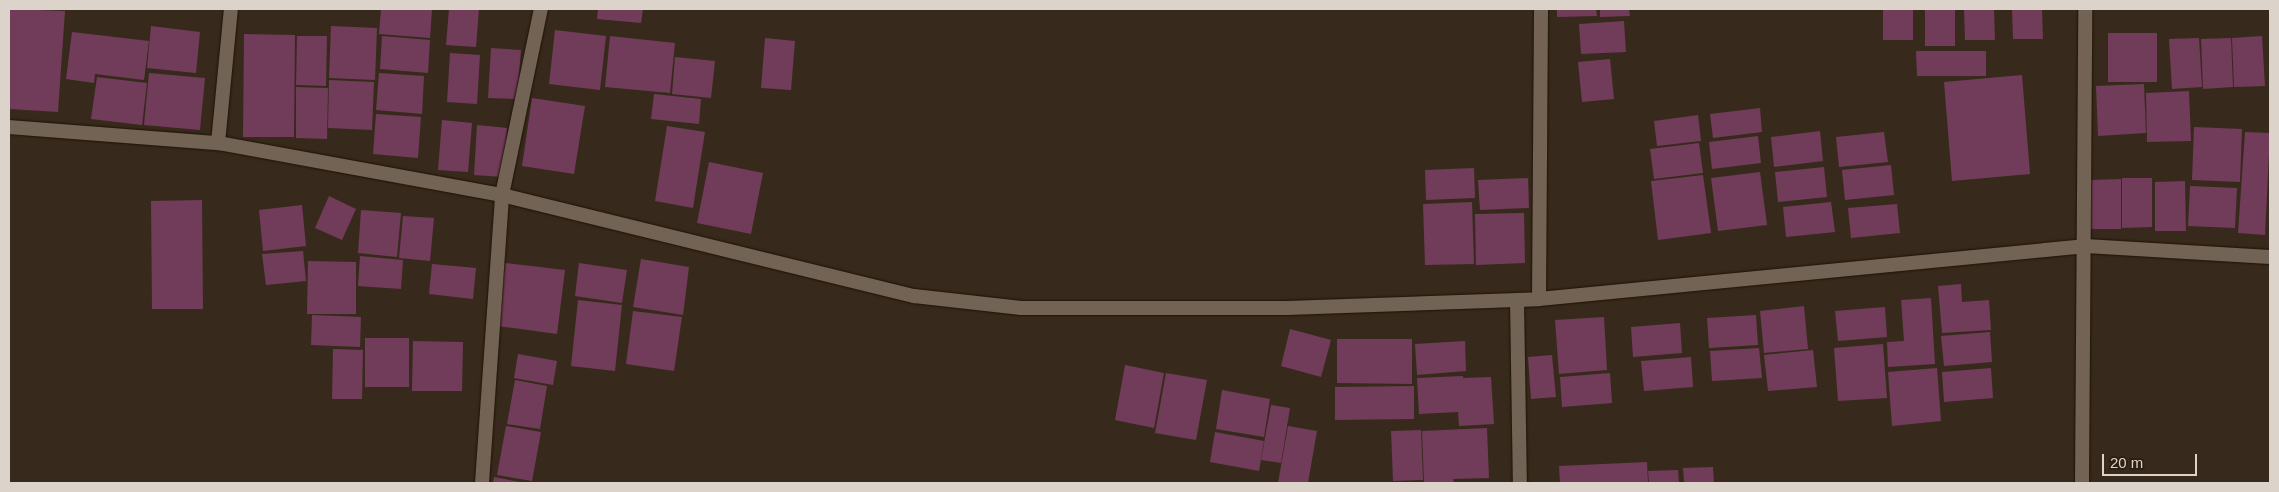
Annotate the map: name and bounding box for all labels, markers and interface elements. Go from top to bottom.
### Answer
scale bar [2104,444,2199,476]
text: 20 m [2110,454,2143,471]

